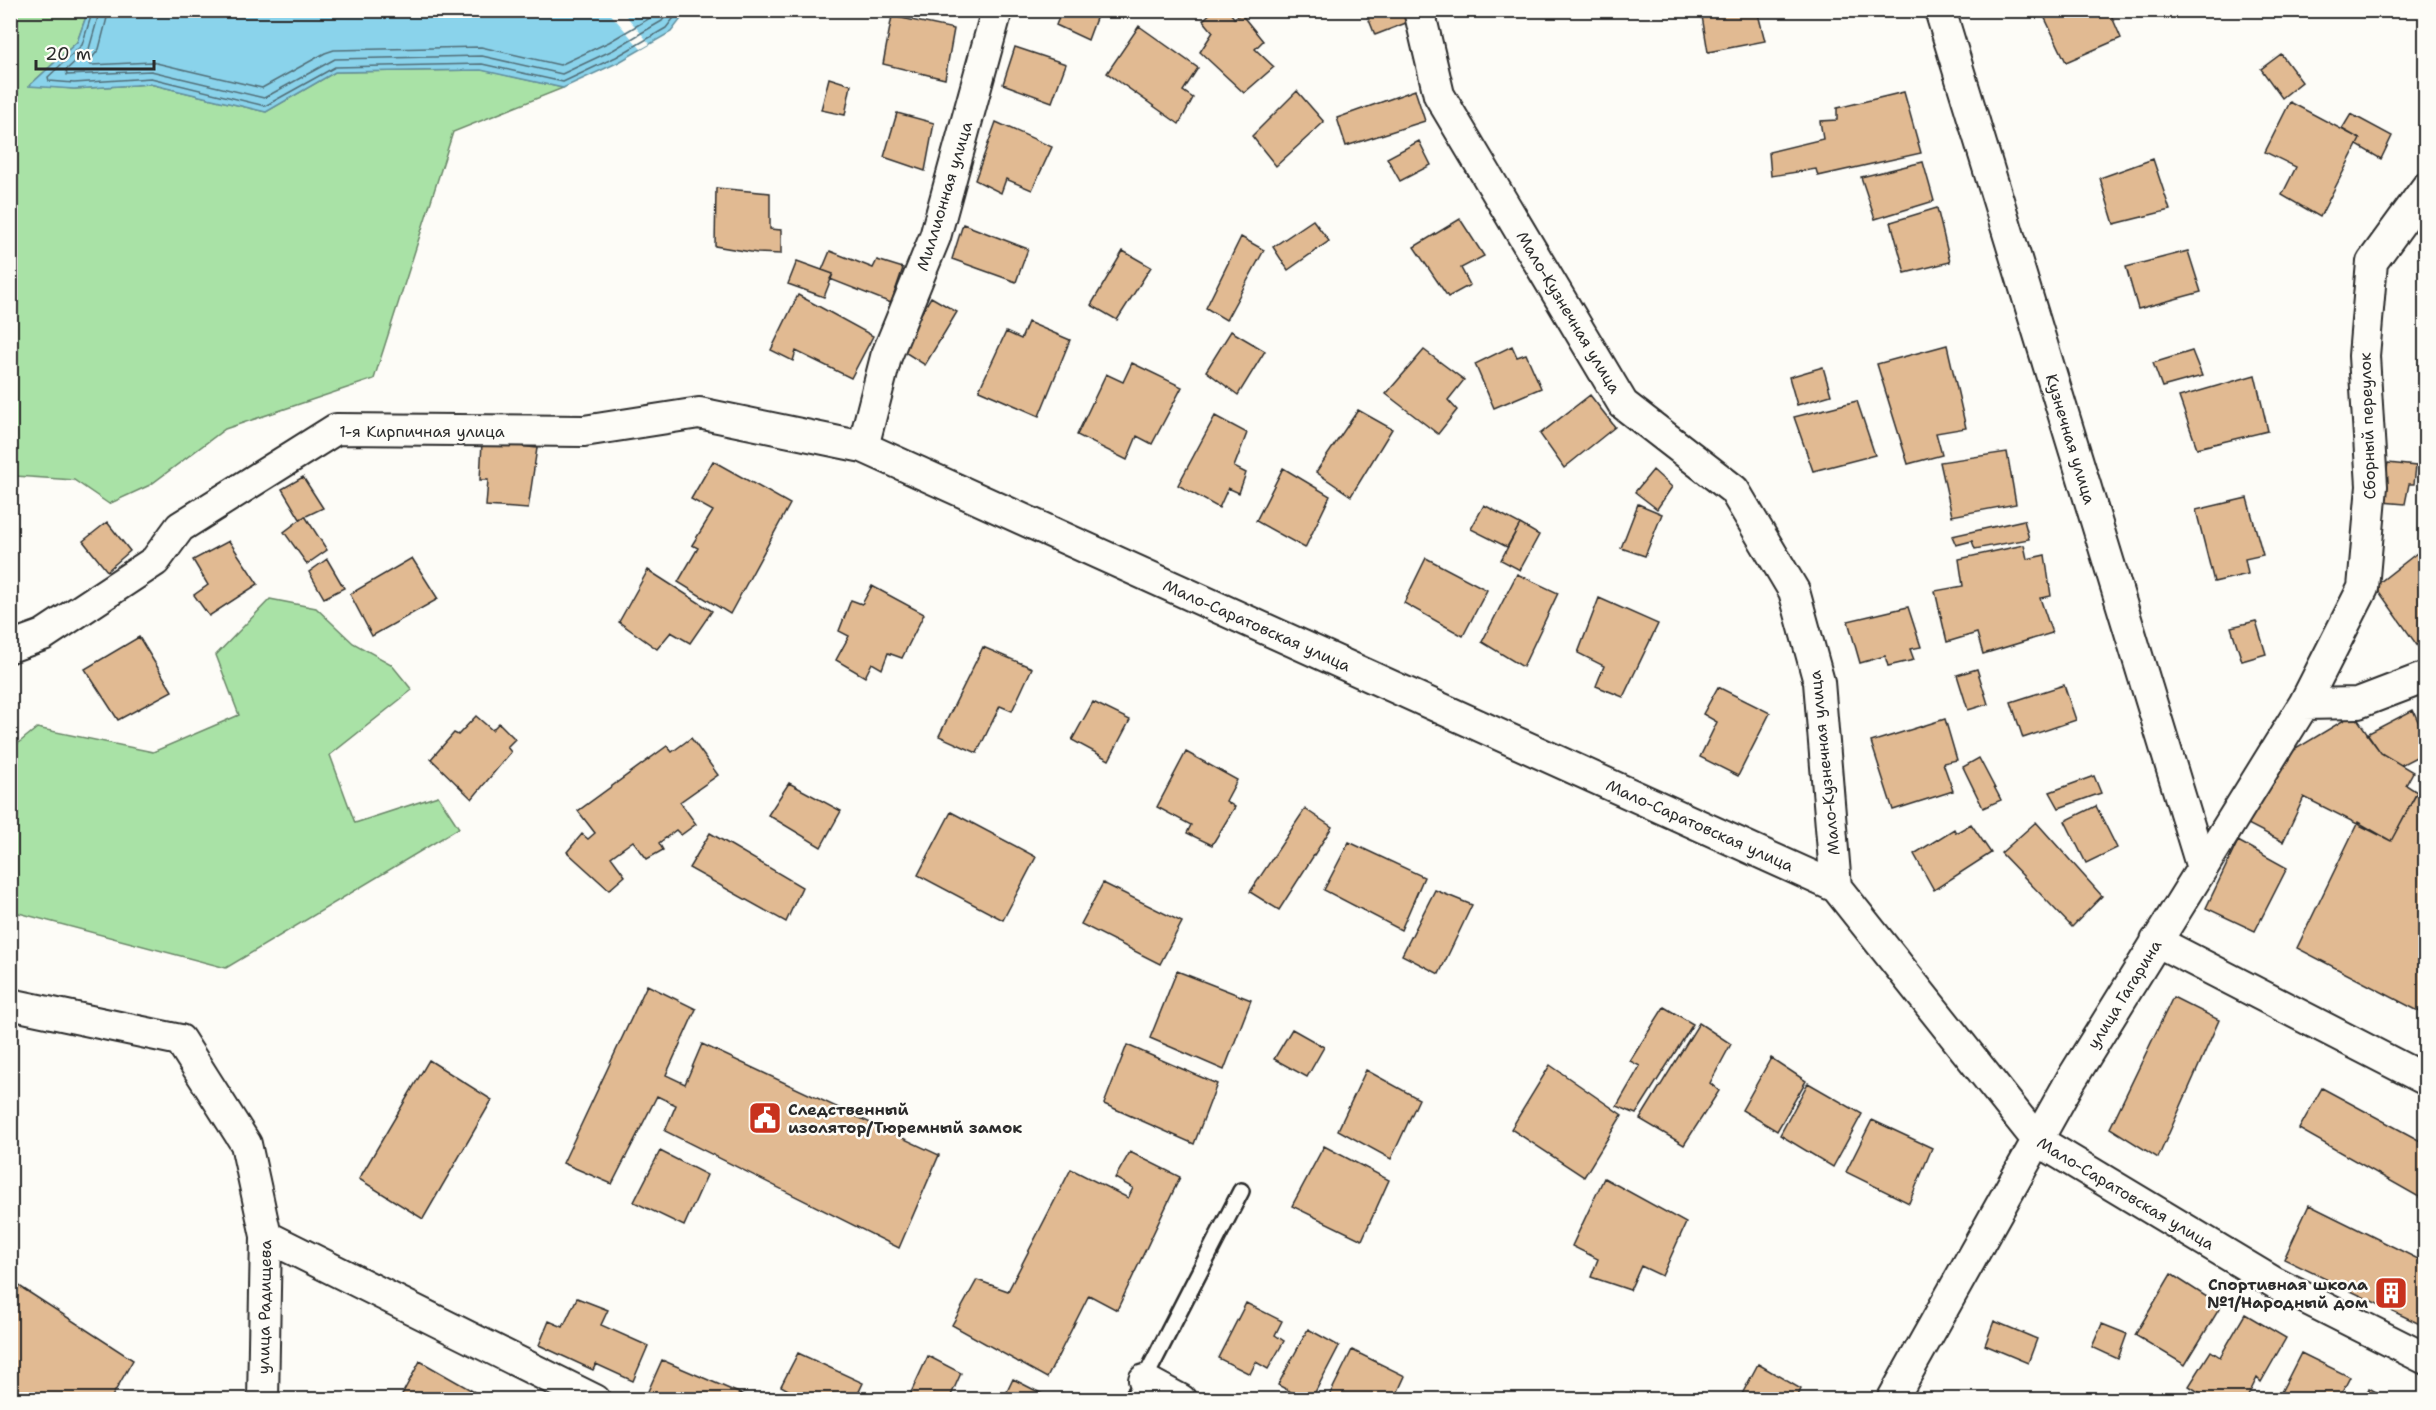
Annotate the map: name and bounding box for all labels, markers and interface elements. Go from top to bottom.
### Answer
scale bar [36,33,154,71]
text: 20 m [45,42,91,66]
street label: Миллионная улица [912,119,977,273]
street label: Мало-Кузнечная улица [1512,227,1625,397]
street label: Сборный переулок [2354,352,2381,500]
street label: Кузнечная улица [2041,371,2100,507]
street label: 1-я Кирпичная улица [339,421,505,442]
street label: Мало-Саратовская улица [1160,575,1354,676]
street label: Мало-Кузнечная улица [1804,669,1845,856]
street label: Мало-Саратовская улица [1603,775,1797,876]
street label: улица Гагарина [2083,936,2166,1053]
place label: Следственный изолятор/Тюремный замок [788,1099,1022,1138]
public building icon: Следственный изолятор/Тюремный замок [747,1100,783,1136]
street label: Мало-Саратовская улица [2033,1132,2218,1255]
street label: улица Радищева [253,1240,276,1374]
place label: Спортивная школа №1/Народный дом [2207,1274,2369,1313]
building icon: Спортивная школа №1/Народный дом [2373,1275,2409,1311]

